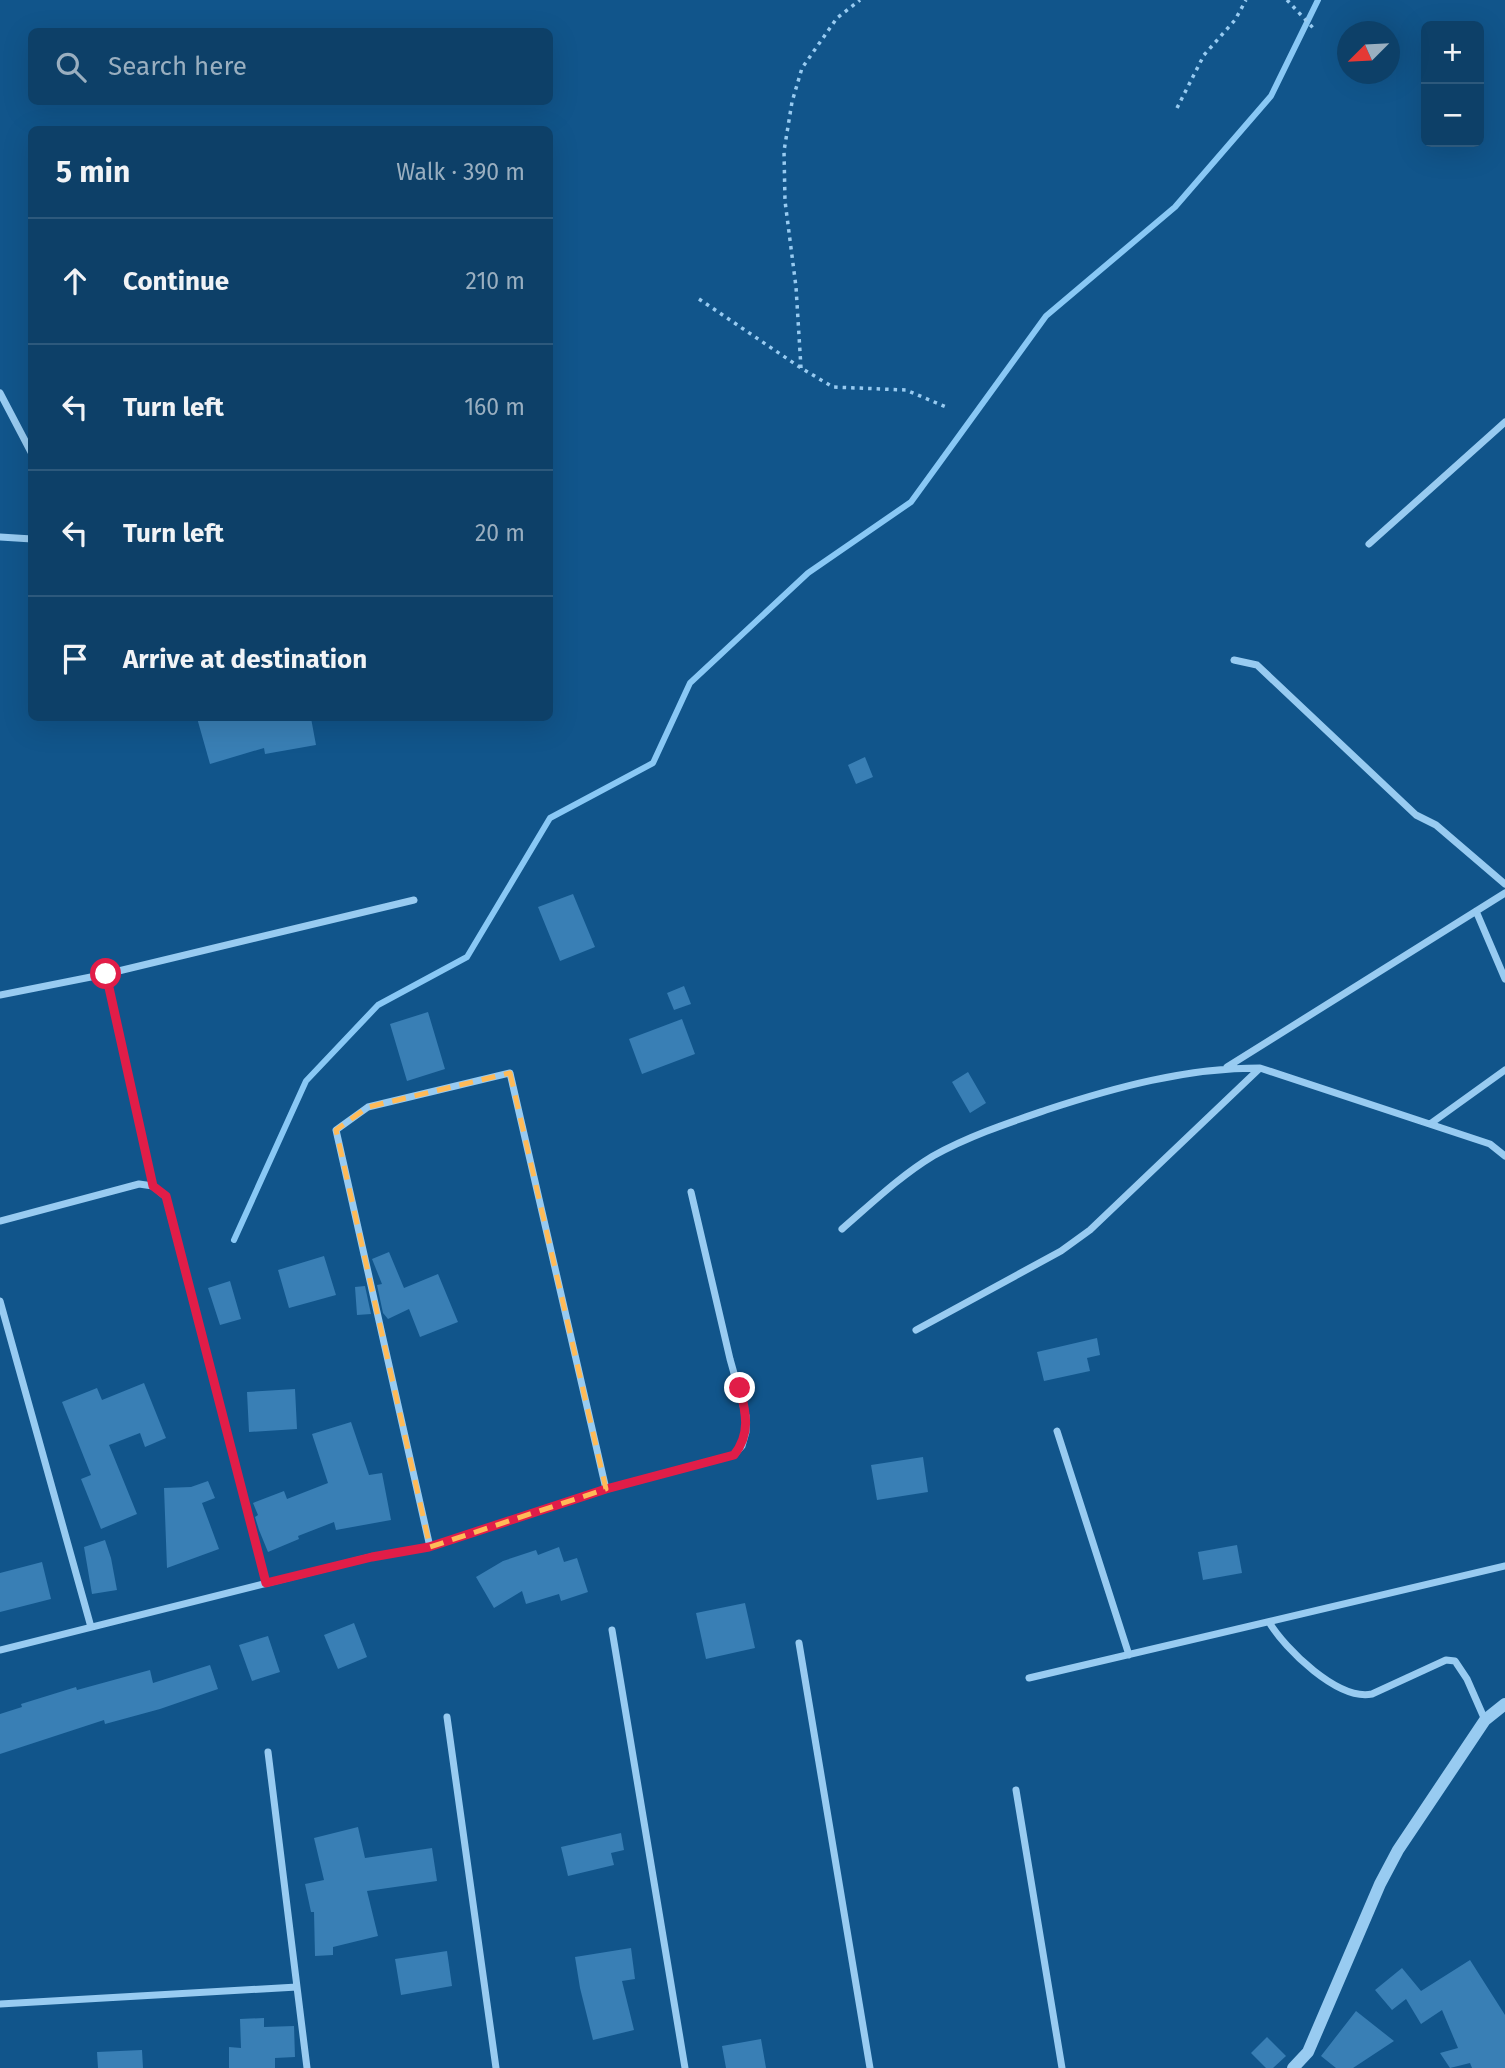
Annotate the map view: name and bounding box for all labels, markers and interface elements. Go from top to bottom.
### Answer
north arrow [1337,21,1400,84]
map controls [1421,21,1484,147]
button: + [1421,21,1484,84]
search box [28,28,553,105]
icon: search [52,48,90,86]
text: Search here [108,51,247,82]
button: − [1421,84,1484,147]
text: 5 min [56,154,130,190]
text: Walk · 390 m [396,158,525,186]
icon: ahead [56,262,94,300]
text: Continue [123,266,229,297]
text: 210 m [466,267,525,295]
icon: left [56,388,94,426]
text: Turn left [123,392,224,423]
text: 160 m [464,393,525,421]
icon: left [56,514,94,552]
text: Turn left [123,518,224,549]
text: 20 m [475,519,525,547]
icon: arrive [56,640,94,678]
text: Arrive at destination [123,644,367,675]
route start [90,958,121,989]
route end [724,1372,755,1403]

